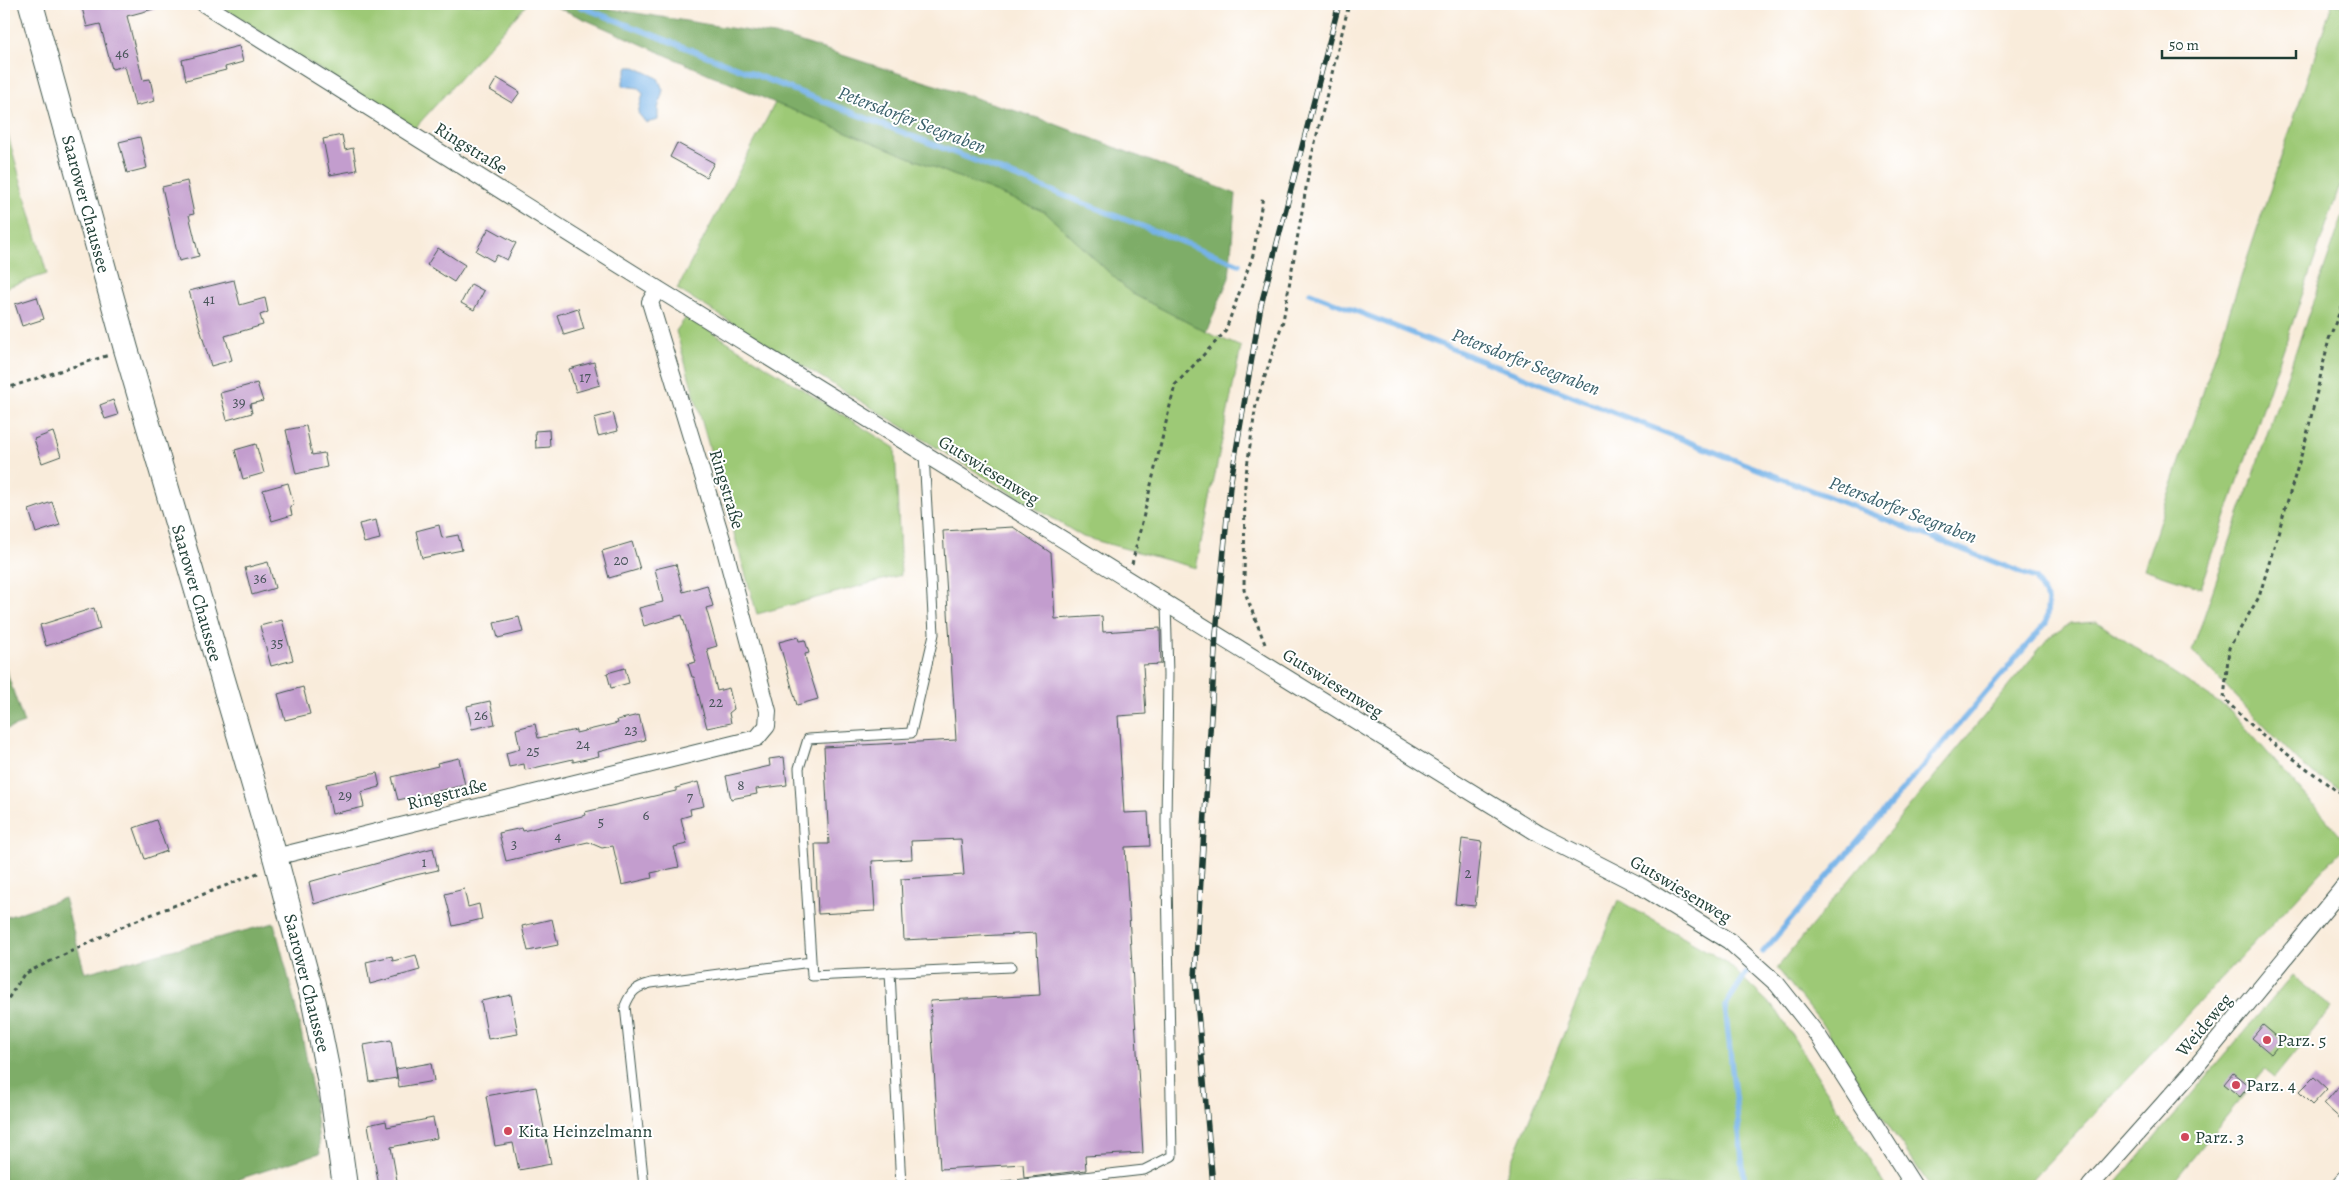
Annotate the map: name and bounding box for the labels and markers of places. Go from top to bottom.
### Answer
place label: Parz. 5 [2277,1028,2327,1052]
marker: Parz. 5 [2261,1034,2273,1046]
place label: Parz. 4 [2246,1073,2296,1097]
marker: Parz. 4 [2230,1079,2242,1091]
place label: Kita Heinzelmann [518,1119,652,1143]
marker: Kita Heinzelmann [502,1125,514,1137]
place label: Parz. 3 [2195,1125,2244,1149]
marker: Parz. 3 [2179,1131,2191,1143]

